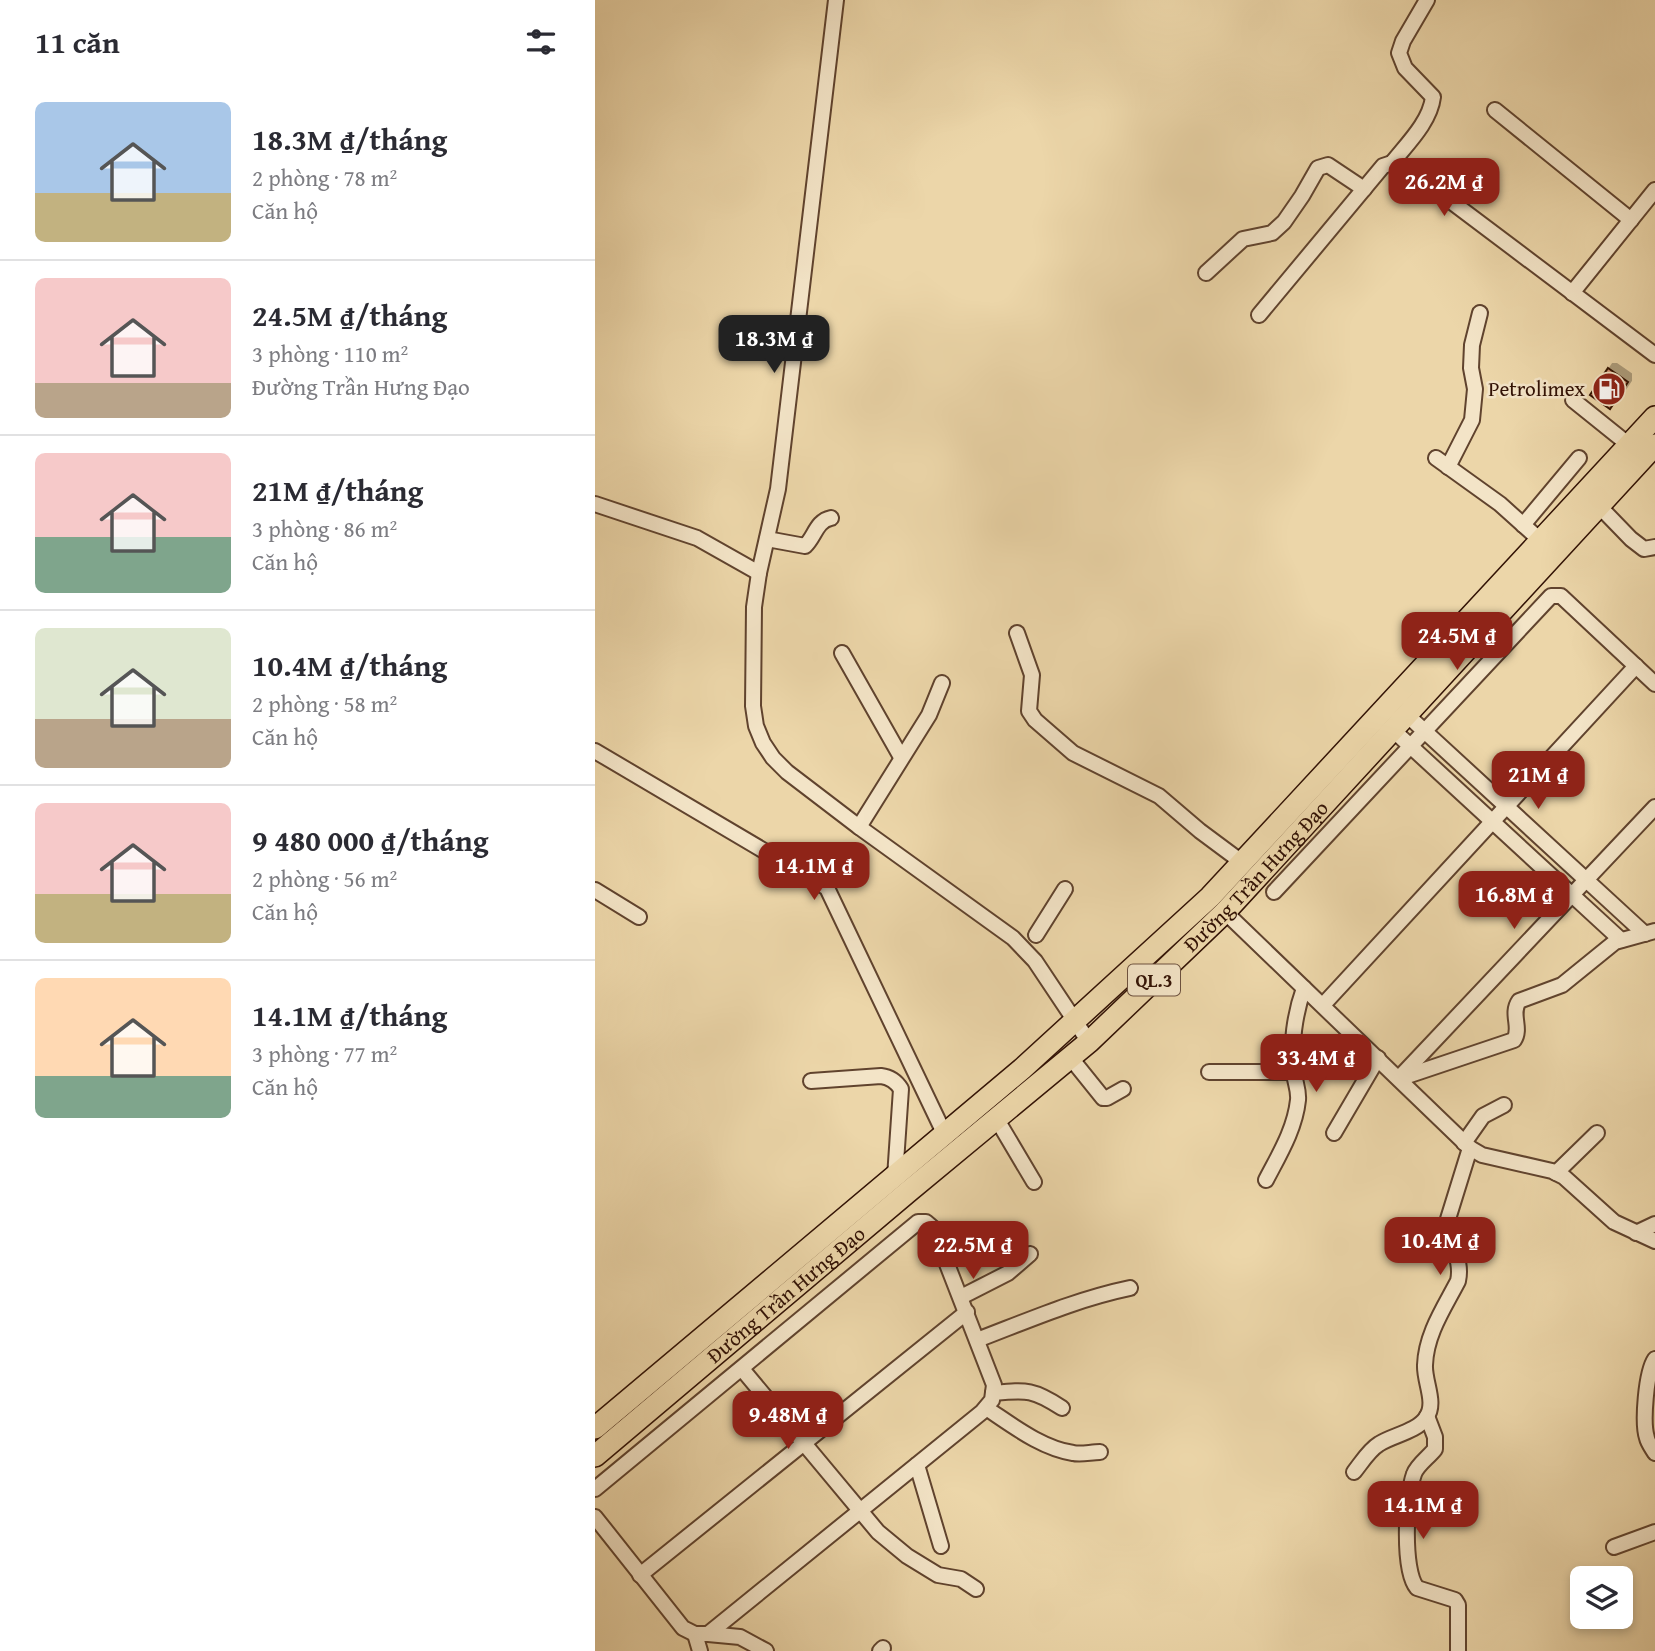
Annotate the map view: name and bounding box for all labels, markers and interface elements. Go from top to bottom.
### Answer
text: 11 căn [35,20,120,64]
icon: filters [522,23,560,61]
text: 18.3M ₫/tháng [252,117,447,161]
icon: home [91,130,175,214]
pin: 26.2M ₫ [1379,158,1509,218]
text: 2 phòng · 78 m² [252,161,397,194]
text: 26.2M ₫ [1404,164,1484,197]
text: Căn hộ [252,194,318,227]
text: 24.5M ₫/tháng [252,293,447,337]
icon: home [91,306,175,390]
pin: 18.3M ₫ [709,316,839,375]
text: 18.3M ₫ [734,321,814,354]
text: 3 phòng · 110 m² [252,337,408,370]
text: Đường Trần Hưng Đạo [252,370,470,403]
fuel station icon: Petrolimex [1590,370,1628,408]
place label: Petrolimex [1488,373,1585,404]
text: 21M ₫/tháng [252,468,423,512]
icon: home [91,481,175,565]
text: 3 phòng · 86 m² [252,512,397,545]
text: Căn hộ [252,545,318,578]
pin: 24.5M ₫ [1392,612,1522,672]
text: 24.5M ₫ [1417,618,1497,651]
text: 10.4M ₫/tháng [252,643,447,687]
icon: home [91,656,175,740]
text: 2 phòng · 58 m² [252,687,397,720]
text: Căn hộ [252,720,318,753]
pin: 21M ₫ [1489,752,1587,811]
text: 21M ₫ [1508,757,1568,790]
street label: Đường Trần Hưng Đạo [1176,793,1335,959]
text: 9 480 000 ₫/tháng [252,818,489,862]
icon: home [91,831,175,915]
pin: 14.1M ₫ [749,842,879,902]
text: 14.1M ₫ [774,848,854,881]
text: 2 phòng · 56 m² [252,862,397,895]
pin: 16.8M ₫ [1449,872,1579,931]
text: 16.8M ₫ [1474,877,1554,910]
text: Căn hộ [252,895,318,928]
road number: QL.3 [1128,964,1180,996]
text: 14.1M ₫/tháng [252,993,447,1037]
icon: home [91,1006,175,1090]
pin: 33.4M ₫ [1251,1034,1381,1094]
text: 3 phòng · 77 m² [252,1037,397,1070]
text: 33.4M ₫ [1276,1040,1356,1073]
text: Căn hộ [252,1070,318,1103]
street label: Đường Trần Hưng Đạo [700,1218,872,1370]
pin: 10.4M ₫ [1375,1218,1505,1277]
pin: 22.5M ₫ [908,1222,1038,1281]
text: 10.4M ₫ [1400,1223,1480,1256]
text: 22.5M ₫ [933,1227,1013,1260]
pin: 9.48M ₫ [723,1392,853,1451]
text: 9.48M ₫ [748,1397,828,1430]
pin: 14.1M ₫ [1358,1482,1488,1541]
text: 14.1M ₫ [1383,1487,1463,1520]
map controls [1570,1566,1633,1629]
button: layers [1570,1566,1633,1629]

